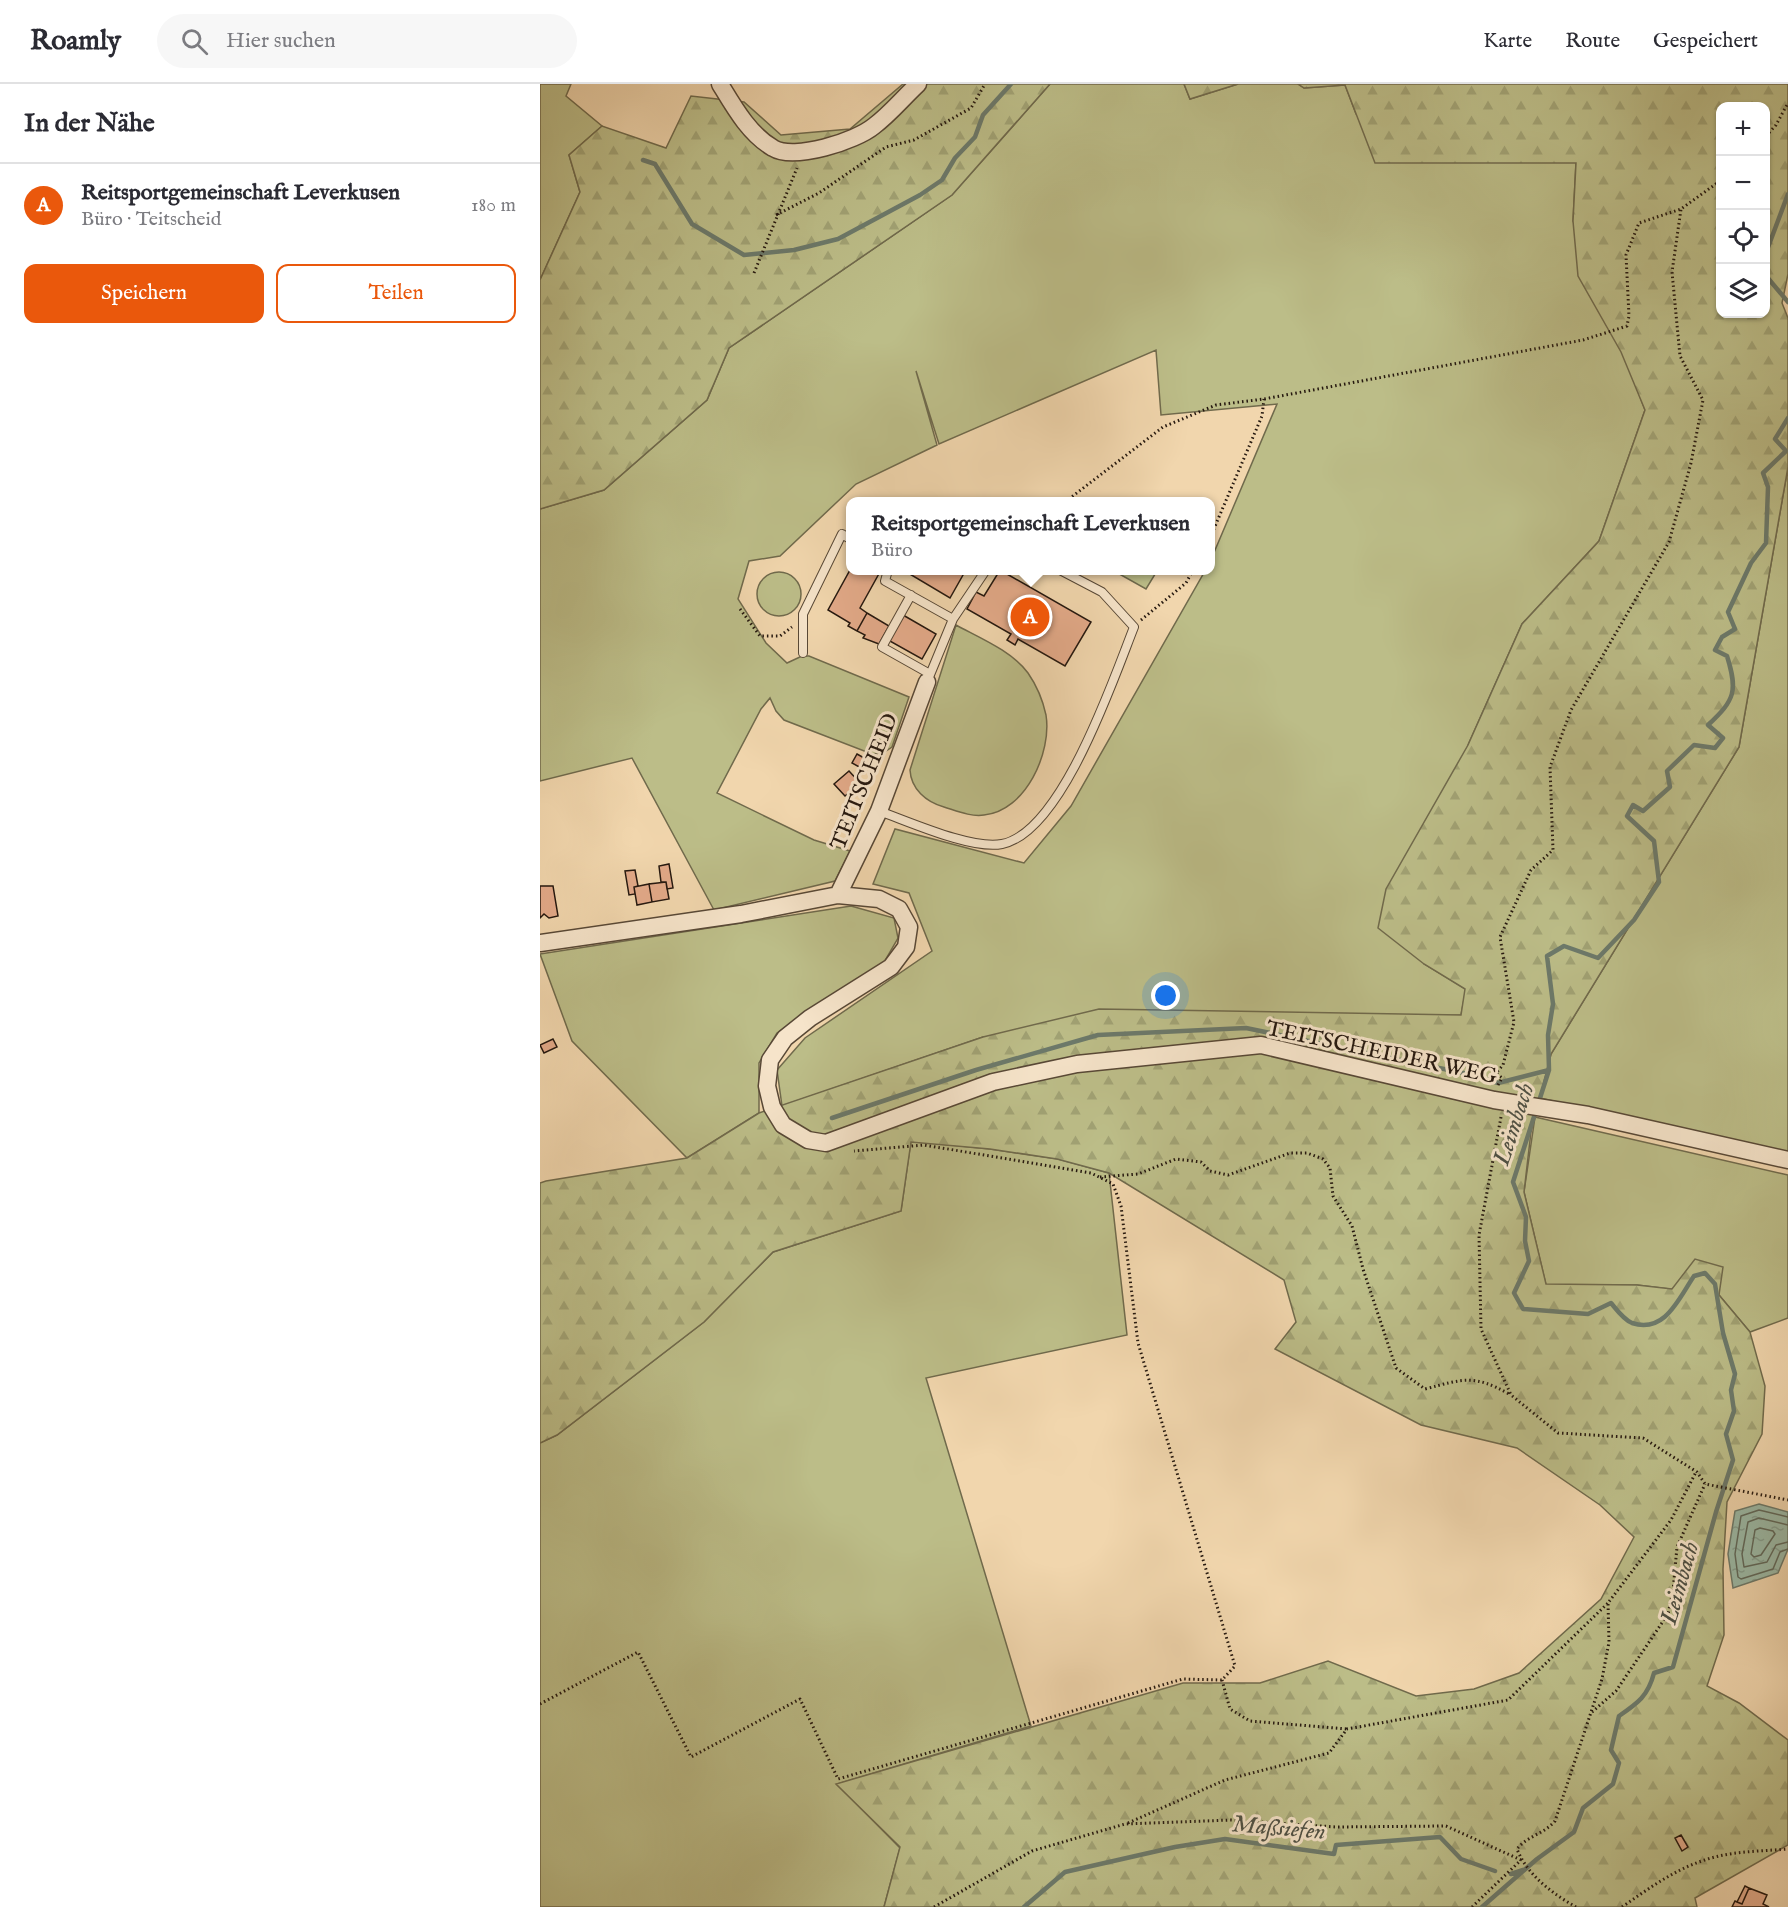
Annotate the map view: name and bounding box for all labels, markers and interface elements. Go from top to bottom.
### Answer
search box [157,14,577,68]
text: Roamly [30,24,121,59]
icon: search [178,25,211,58]
text: Hier suchen [226,27,336,55]
text: Karte [1483,28,1532,55]
text: Route [1565,28,1620,55]
text: Gespeichert [1653,28,1758,55]
map controls [1716,102,1770,318]
button: + [1716,102,1770,156]
text: In der Nähe [24,107,155,140]
button: − [1716,156,1770,210]
text: Reitsportgemeinschaft Leverkusen [81,179,400,207]
text: A [37,193,50,218]
text: 180 m [471,193,516,218]
text: Büro · Teitscheid [81,207,221,232]
button: locate [1716,210,1770,264]
button: Speichern [24,264,264,323]
button: Teilen [276,264,516,323]
button: layers [1716,264,1770,318]
popup [846,497,1215,575]
text: Reitsportgemeinschaft Leverkusen [871,510,1190,538]
text: Büro [871,538,913,563]
pin: A [1010,594,1050,640]
street label: TEITSCHEID [825,709,905,854]
your location [1151,981,1180,1010]
street label: TEITSCHEIDER WEG [1264,1015,1500,1091]
water label: Leimbach [1486,1080,1542,1170]
water label: Leimbach [1654,1539,1707,1629]
water label: Maßsiefen [1231,1809,1327,1848]

